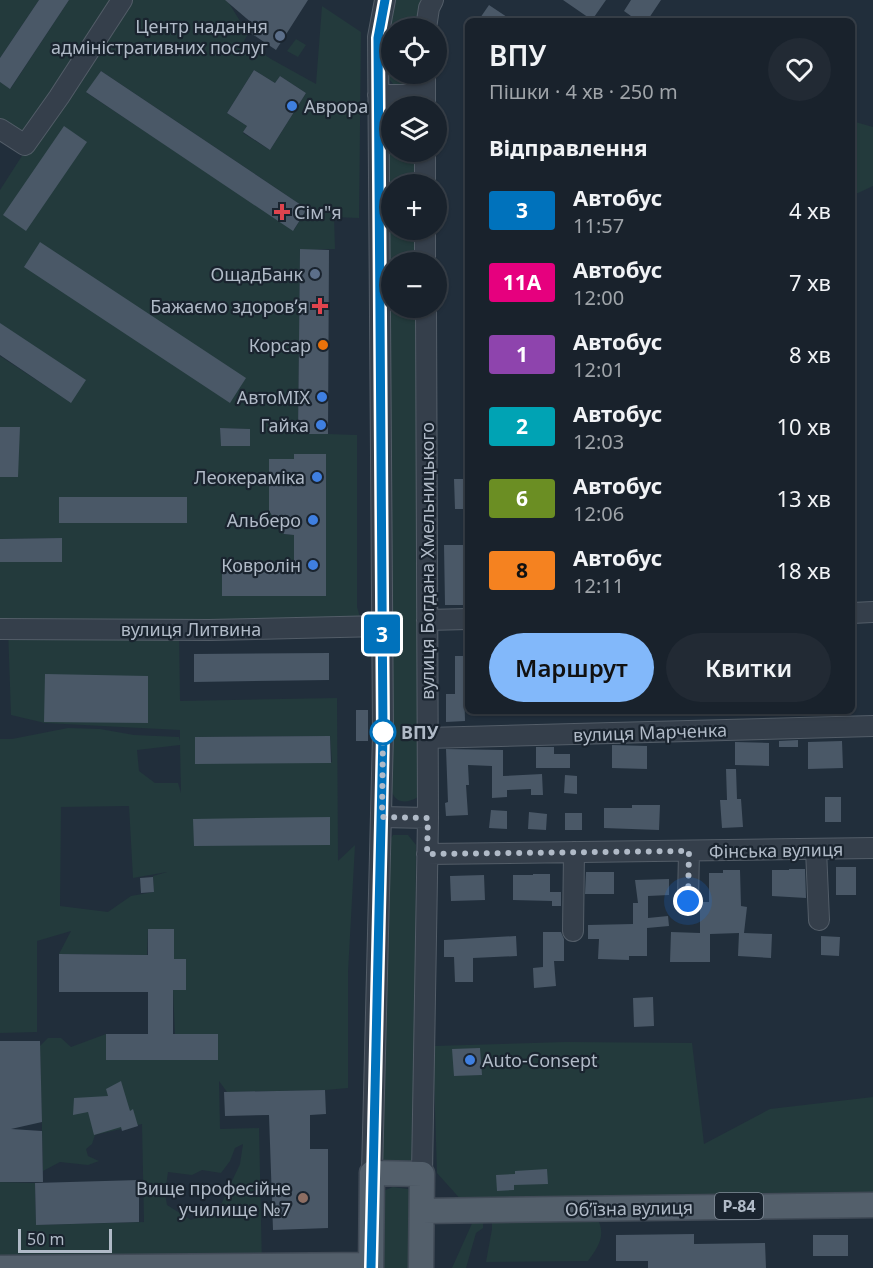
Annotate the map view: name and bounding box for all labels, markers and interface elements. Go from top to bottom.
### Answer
place label: Центр надання адміністративних послуг [51,14,268,59]
map controls [381,18,447,318]
button: locate [381,18,447,84]
marker: Центр надання адміністративних послуг [273,29,287,43]
text: ВПУ [489,36,546,74]
button: heart [768,38,831,101]
text: Пішки · 4 хв · 250 m [489,78,678,105]
place label: Аврора [304,94,368,118]
button: layers [381,96,447,162]
marker: Аврора [285,99,299,113]
text: Відправлення [489,132,648,162]
button: + [381,174,447,240]
text: Автобус [573,182,662,212]
text: 4 хв [789,195,831,225]
text: 3 [516,196,528,224]
place label: Сім"я [294,200,342,224]
marker: Сім"я [275,205,289,219]
text: 11:57 [573,212,624,239]
button: − [381,252,447,318]
text: Автобус [573,254,662,284]
place label: ОщадБанк [211,262,303,286]
marker: ОщадБанк [308,267,322,281]
text: 7 хв [789,267,831,297]
text: 11А [503,268,541,296]
text: 12:00 [573,284,624,311]
place label: Бажаємо здоровʼя [150,294,308,318]
marker: Бажаємо здоровʼя [313,299,327,313]
text: Автобус [573,326,662,356]
place label: Корсар [249,333,311,357]
marker: Корсар [316,338,330,352]
text: 8 хв [789,339,831,369]
text: 1 [516,340,528,368]
text: 12:01 [573,356,624,383]
place label: АвтоMIX [237,385,310,409]
marker: АвтоMIX [315,390,329,404]
text: Автобус [573,398,662,428]
text: 10 хв [776,411,831,441]
text: 2 [516,412,528,440]
place label: Гайка [260,413,309,437]
marker: Гайка [314,418,328,432]
street label: вулиця Богдана Хмельницького [415,422,439,700]
text: 12:03 [573,428,624,455]
place label: Леокераміка [194,465,305,489]
marker: Леокераміка [310,470,324,484]
text: Автобус [573,470,662,500]
text: 13 хв [776,483,831,513]
text: 6 [516,484,528,512]
text: 12:06 [573,500,624,527]
place label: Альберо [227,508,301,532]
marker: Альберо [306,513,320,527]
text: Автобус [573,542,662,572]
place label: Ковролін [221,553,301,577]
text: 18 хв [776,555,831,585]
text: 8 [516,556,528,584]
marker: Ковролін [306,558,320,572]
text: 12:11 [573,572,624,599]
line badge: 3 [362,614,401,654]
street label: вулиця Литвина [121,617,261,641]
text: 3 [376,620,388,648]
button: Маршрут [489,633,654,702]
button: Квитки [666,633,831,702]
street label: вулиця Марченка [573,717,727,747]
marker: ВПУ [370,719,396,745]
place label: ВПУ [401,720,439,744]
street label: Фінська вулиця [709,837,843,863]
your location [673,886,703,916]
place label: Auto-Consept [482,1048,598,1072]
marker: Auto-Consept [463,1053,477,1067]
place label: Вище професійне училище №7 [136,1176,291,1221]
marker: Вище професійне училище №7 [296,1191,310,1205]
road number: Р-84 [715,1193,763,1219]
street label: Обʼїзна вулиця [565,1195,693,1221]
scale bar [18,1226,112,1254]
text: 50 m [27,1228,64,1250]

